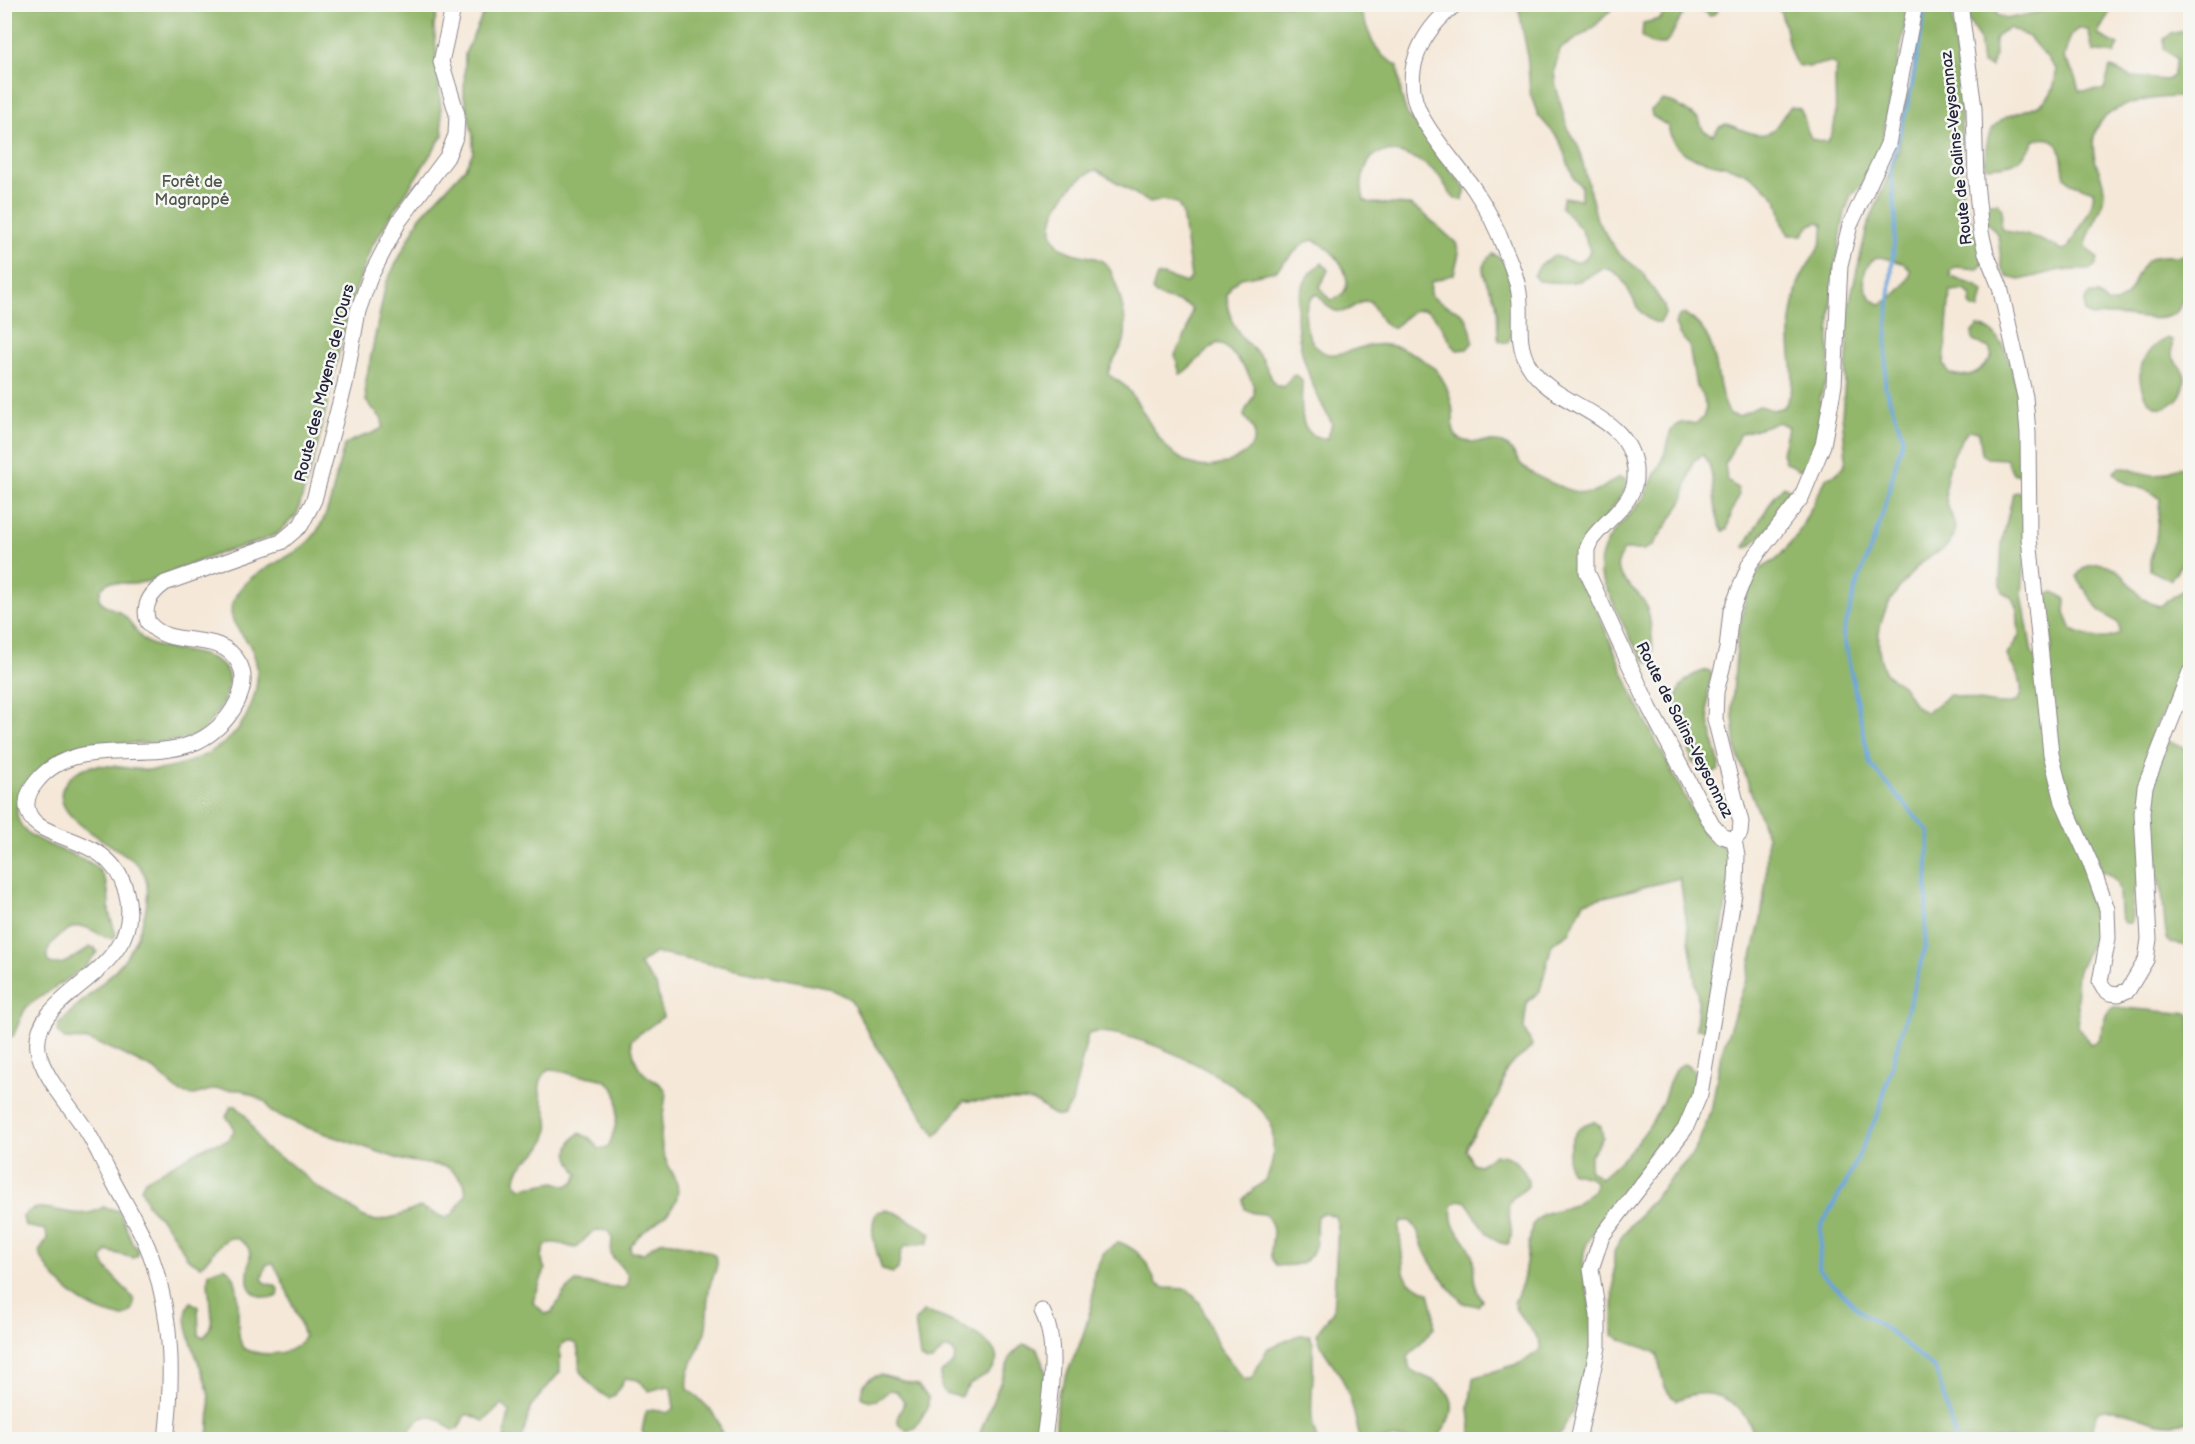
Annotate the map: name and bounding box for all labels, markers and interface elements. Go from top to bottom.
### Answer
street label: Route de Salins-Veysonnaz [1937,50,1977,246]
park label: Forêt de Magrappé [155,173,230,210]
street label: Route des Mayens de l'Ours [291,282,359,484]
street label: Route de Salins-Veysonnaz [1631,639,1737,821]

